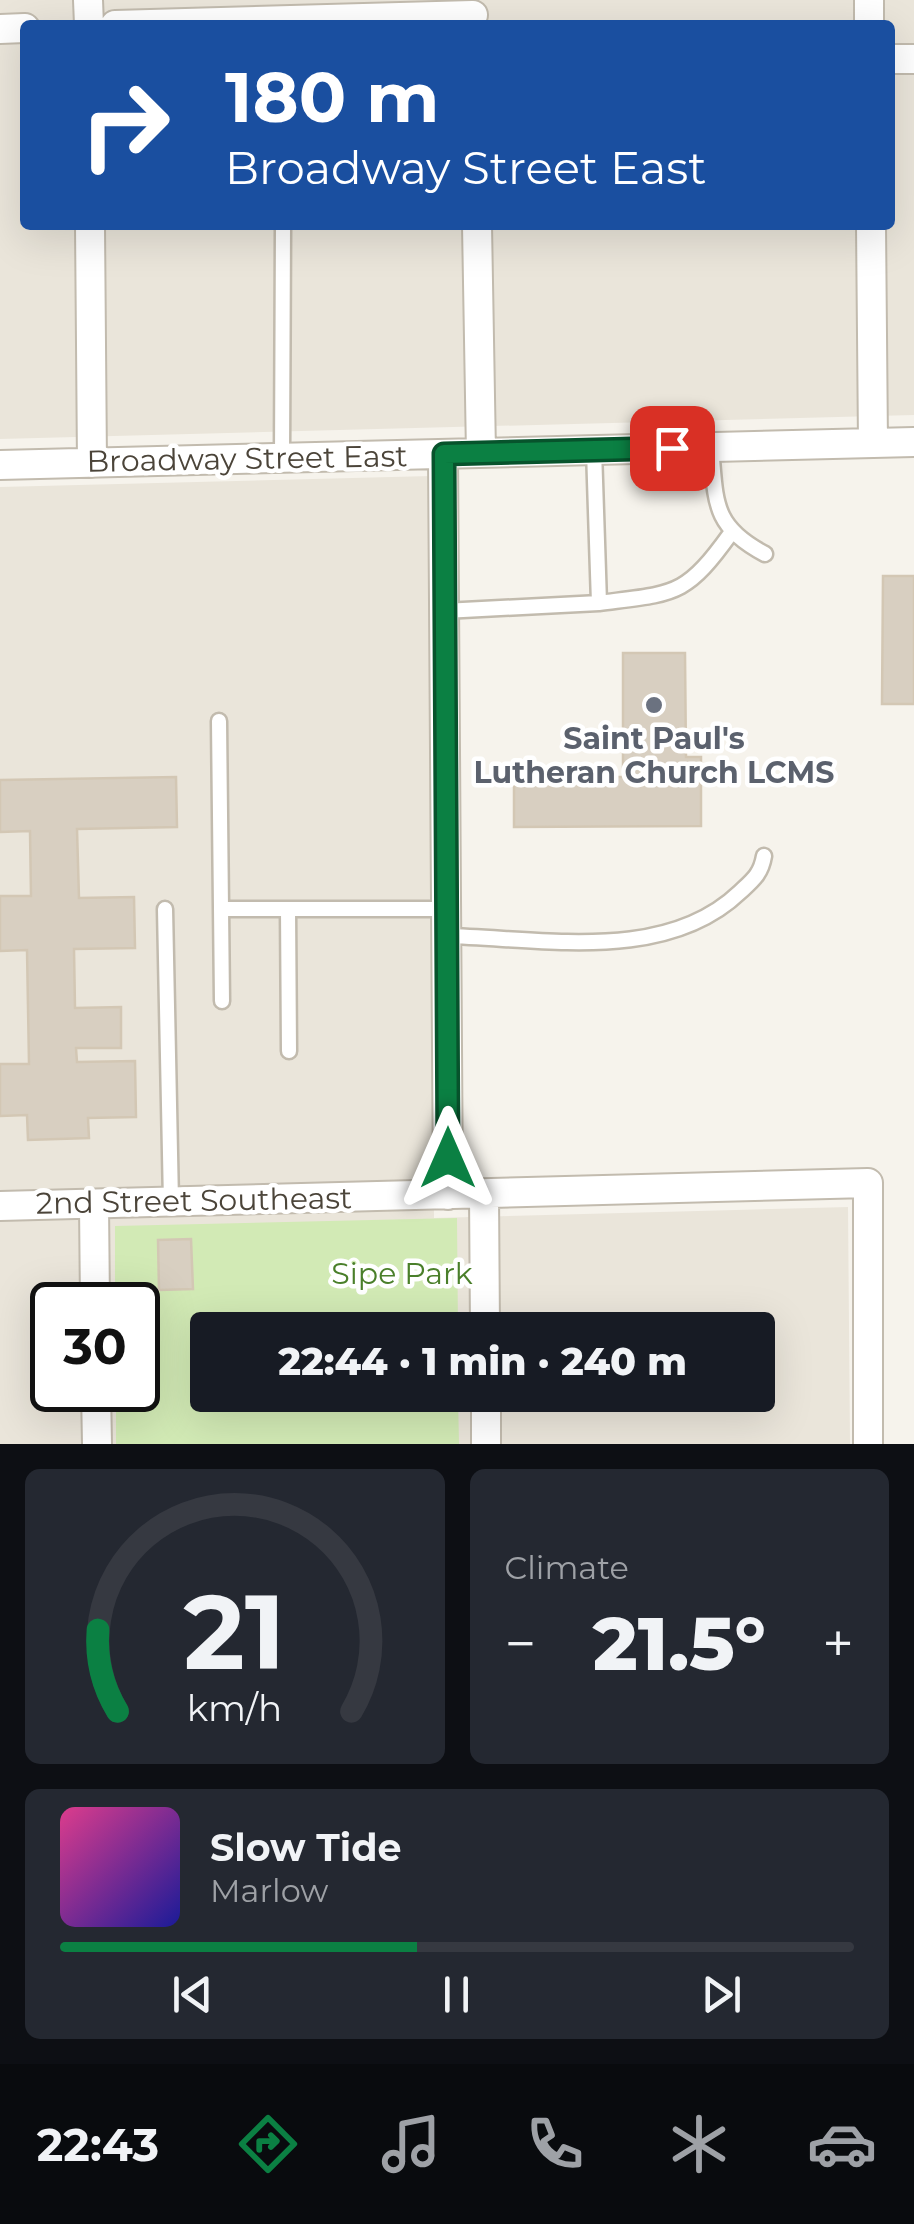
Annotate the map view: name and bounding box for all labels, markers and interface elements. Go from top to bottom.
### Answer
text: 180 m [225,54,439,140]
icon: right [60,60,190,190]
text: Broadway Street East [225,140,706,195]
pin [630,406,715,491]
icon: arrive [645,421,700,476]
street label: Broadway Street East [86,437,408,480]
marker: Saint Paul's Lutheran Church LCMS [643,694,665,716]
place label: Saint Paul's Lutheran Church LCMS [474,720,834,791]
position arrow [396,1106,500,1210]
street label: 2nd Street Southeast [36,1179,352,1222]
park label: Sipe Park [331,1255,473,1292]
speed limit sign: 30 [30,1282,160,1412]
text: 22:44 · 1 min · 240 m [278,1338,687,1385]
text: Climate [505,1548,629,1587]
text: 21 [184,1568,286,1695]
text: 21.5° [593,1597,766,1689]
text: − [505,1610,536,1677]
text: + [822,1610,854,1677]
text: km/h [187,1686,282,1730]
text: Slow Tide [210,1824,402,1871]
text: Marlow [210,1871,328,1910]
icon: previous [165,1967,220,2022]
icon: pause [429,1967,484,2022]
icon: next [694,1967,749,2022]
icon: directions [233,2109,303,2179]
icon: music [376,2109,446,2179]
icon: phone [520,2109,590,2179]
icon: climate [664,2109,734,2179]
icon: car [807,2109,877,2179]
text: 22:43 [37,2117,159,2172]

